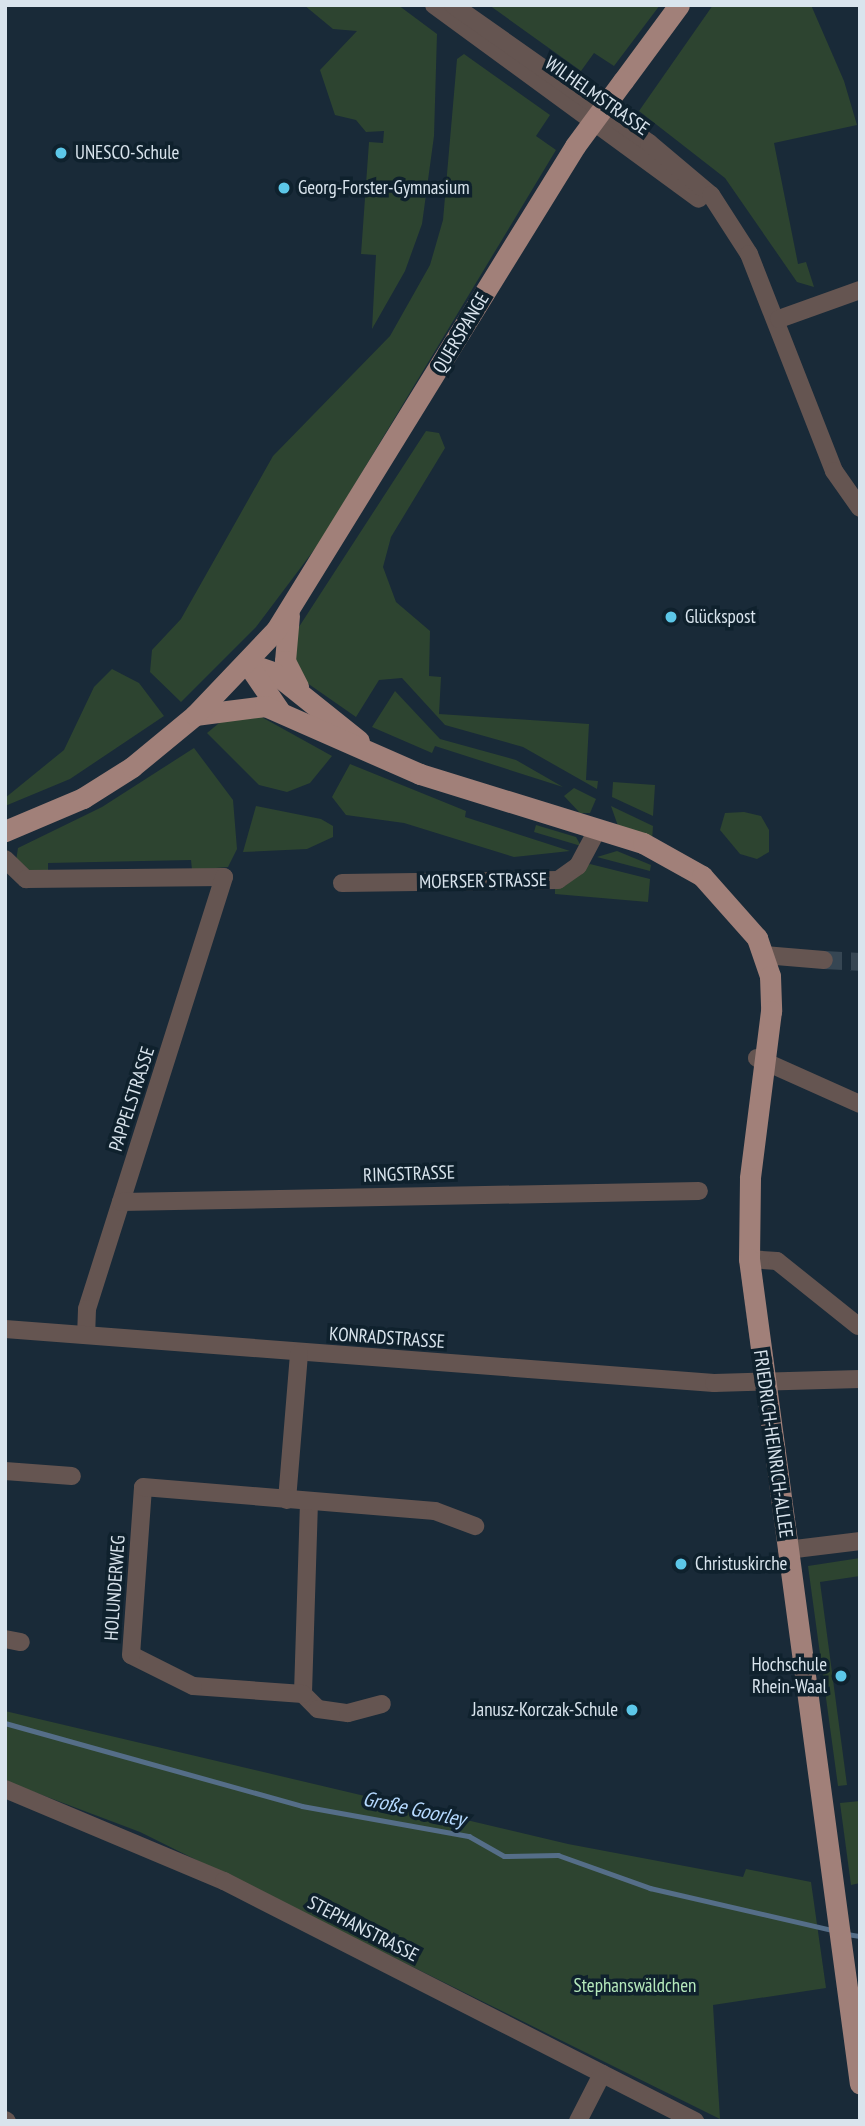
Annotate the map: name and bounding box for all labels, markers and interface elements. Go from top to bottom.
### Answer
street label: WILHELMSTRASSE [540,52,654,140]
place label: UNESCO-Schule [75,142,179,164]
marker: UNESCO-Schule [53,145,69,161]
place label: Georg-Forster-Gymnasium [298,177,469,199]
marker: Georg-Forster-Gymnasium [276,180,292,196]
street label: QUERSPANGE [428,289,494,377]
place label: Glückspost [685,606,756,628]
marker: Glückspost [663,609,679,625]
street label: MOERSER STRASSE [419,868,547,894]
street label: PAPPELSTRASSE [104,1044,160,1154]
street label: RINGSTRASSE [363,1161,455,1187]
street label: KONRADSTRASSE [328,1323,446,1353]
street label: FRIEDRICH-HEINRICH-ALLEE [749,1349,797,1539]
street label: HOLUNDERWEG [100,1535,130,1641]
place label: Christuskirche [695,1553,787,1575]
marker: Christuskirche [673,1556,689,1572]
place label: Hochschule Rhein-Waal [751,1654,827,1698]
marker: Hochschule Rhein-Waal [833,1668,849,1684]
place label: Janusz-Korczak-Schule [472,1699,618,1721]
marker: Janusz-Korczak-Schule [624,1702,640,1718]
water label: Große Goorley [361,1786,467,1832]
street label: STEPHANSTRASSE [304,1891,422,1967]
park label: Stephanswäldchen [574,1975,696,1997]

